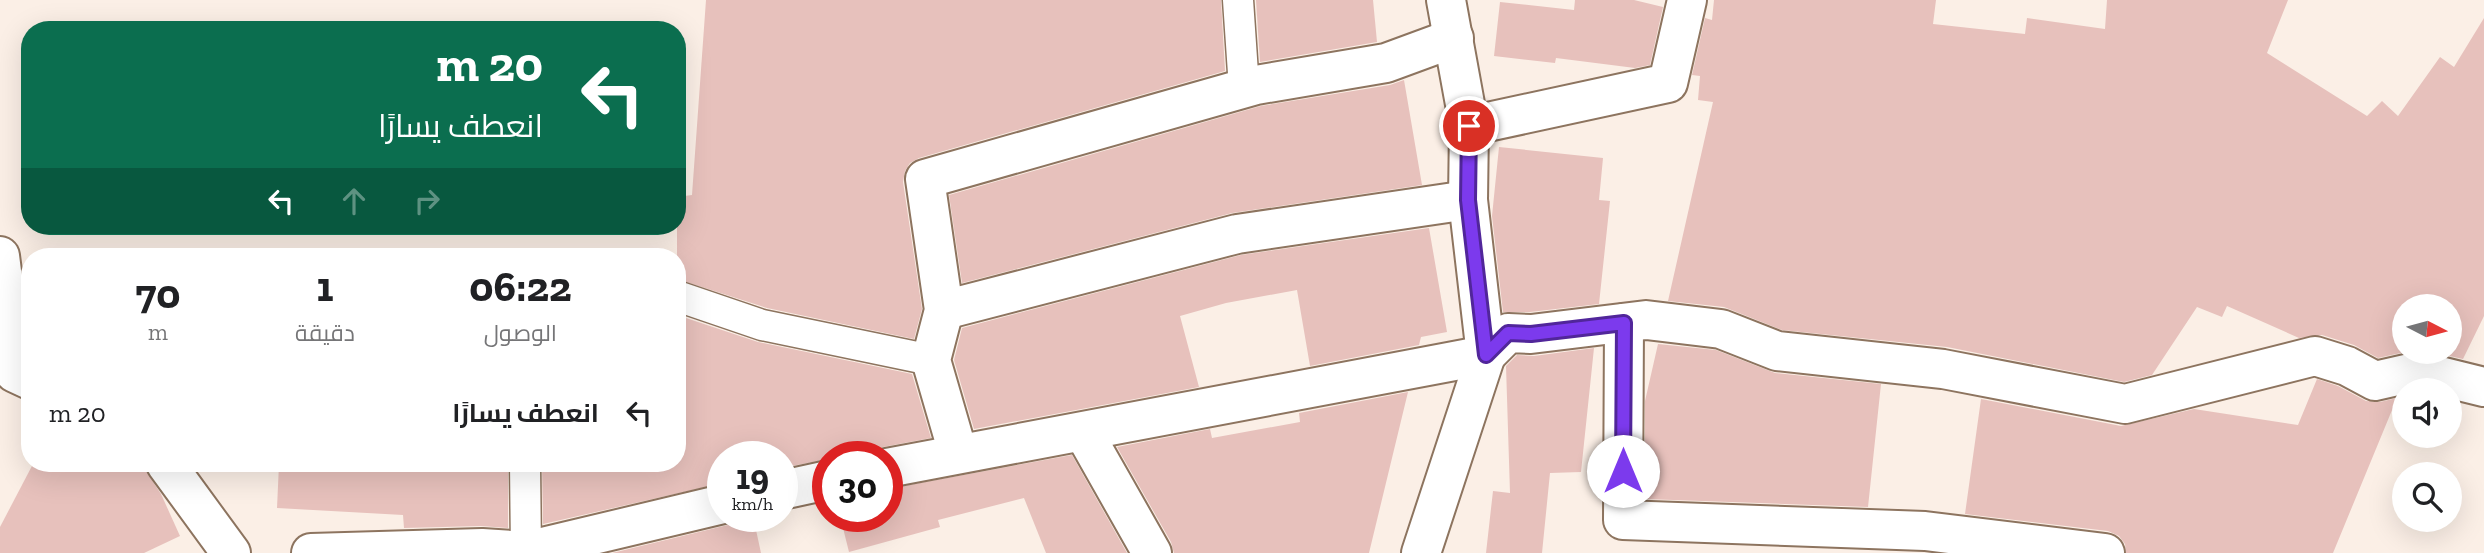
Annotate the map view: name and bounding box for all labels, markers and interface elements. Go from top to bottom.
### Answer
text: 20 m [436,35,543,94]
icon: left [567,49,658,140]
pin [1439,96,1499,156]
text: انعطف يسارًا [378,107,543,145]
icon: arrive [1450,107,1488,145]
icon: left [262,182,300,220]
icon: ahead [335,182,373,220]
icon: right [408,182,446,220]
text: 1 [316,261,333,312]
text: 06:22 [469,261,572,312]
text: 70 [136,268,180,319]
north arrow [2392,294,2462,364]
map controls [2392,294,2462,532]
text: m [148,318,168,346]
text: دقيقة [295,319,355,347]
text: الوصول [484,319,557,347]
button: sound [2392,378,2462,448]
icon: left [620,394,658,432]
text: 20 m [49,397,106,429]
text: انعطف يسارًا [452,397,599,429]
position arrow [1586,434,1660,508]
speed limit sign: 30 [812,441,903,532]
text: 19 [736,456,769,498]
button: search [2392,462,2462,532]
text: km/h [732,493,773,515]

